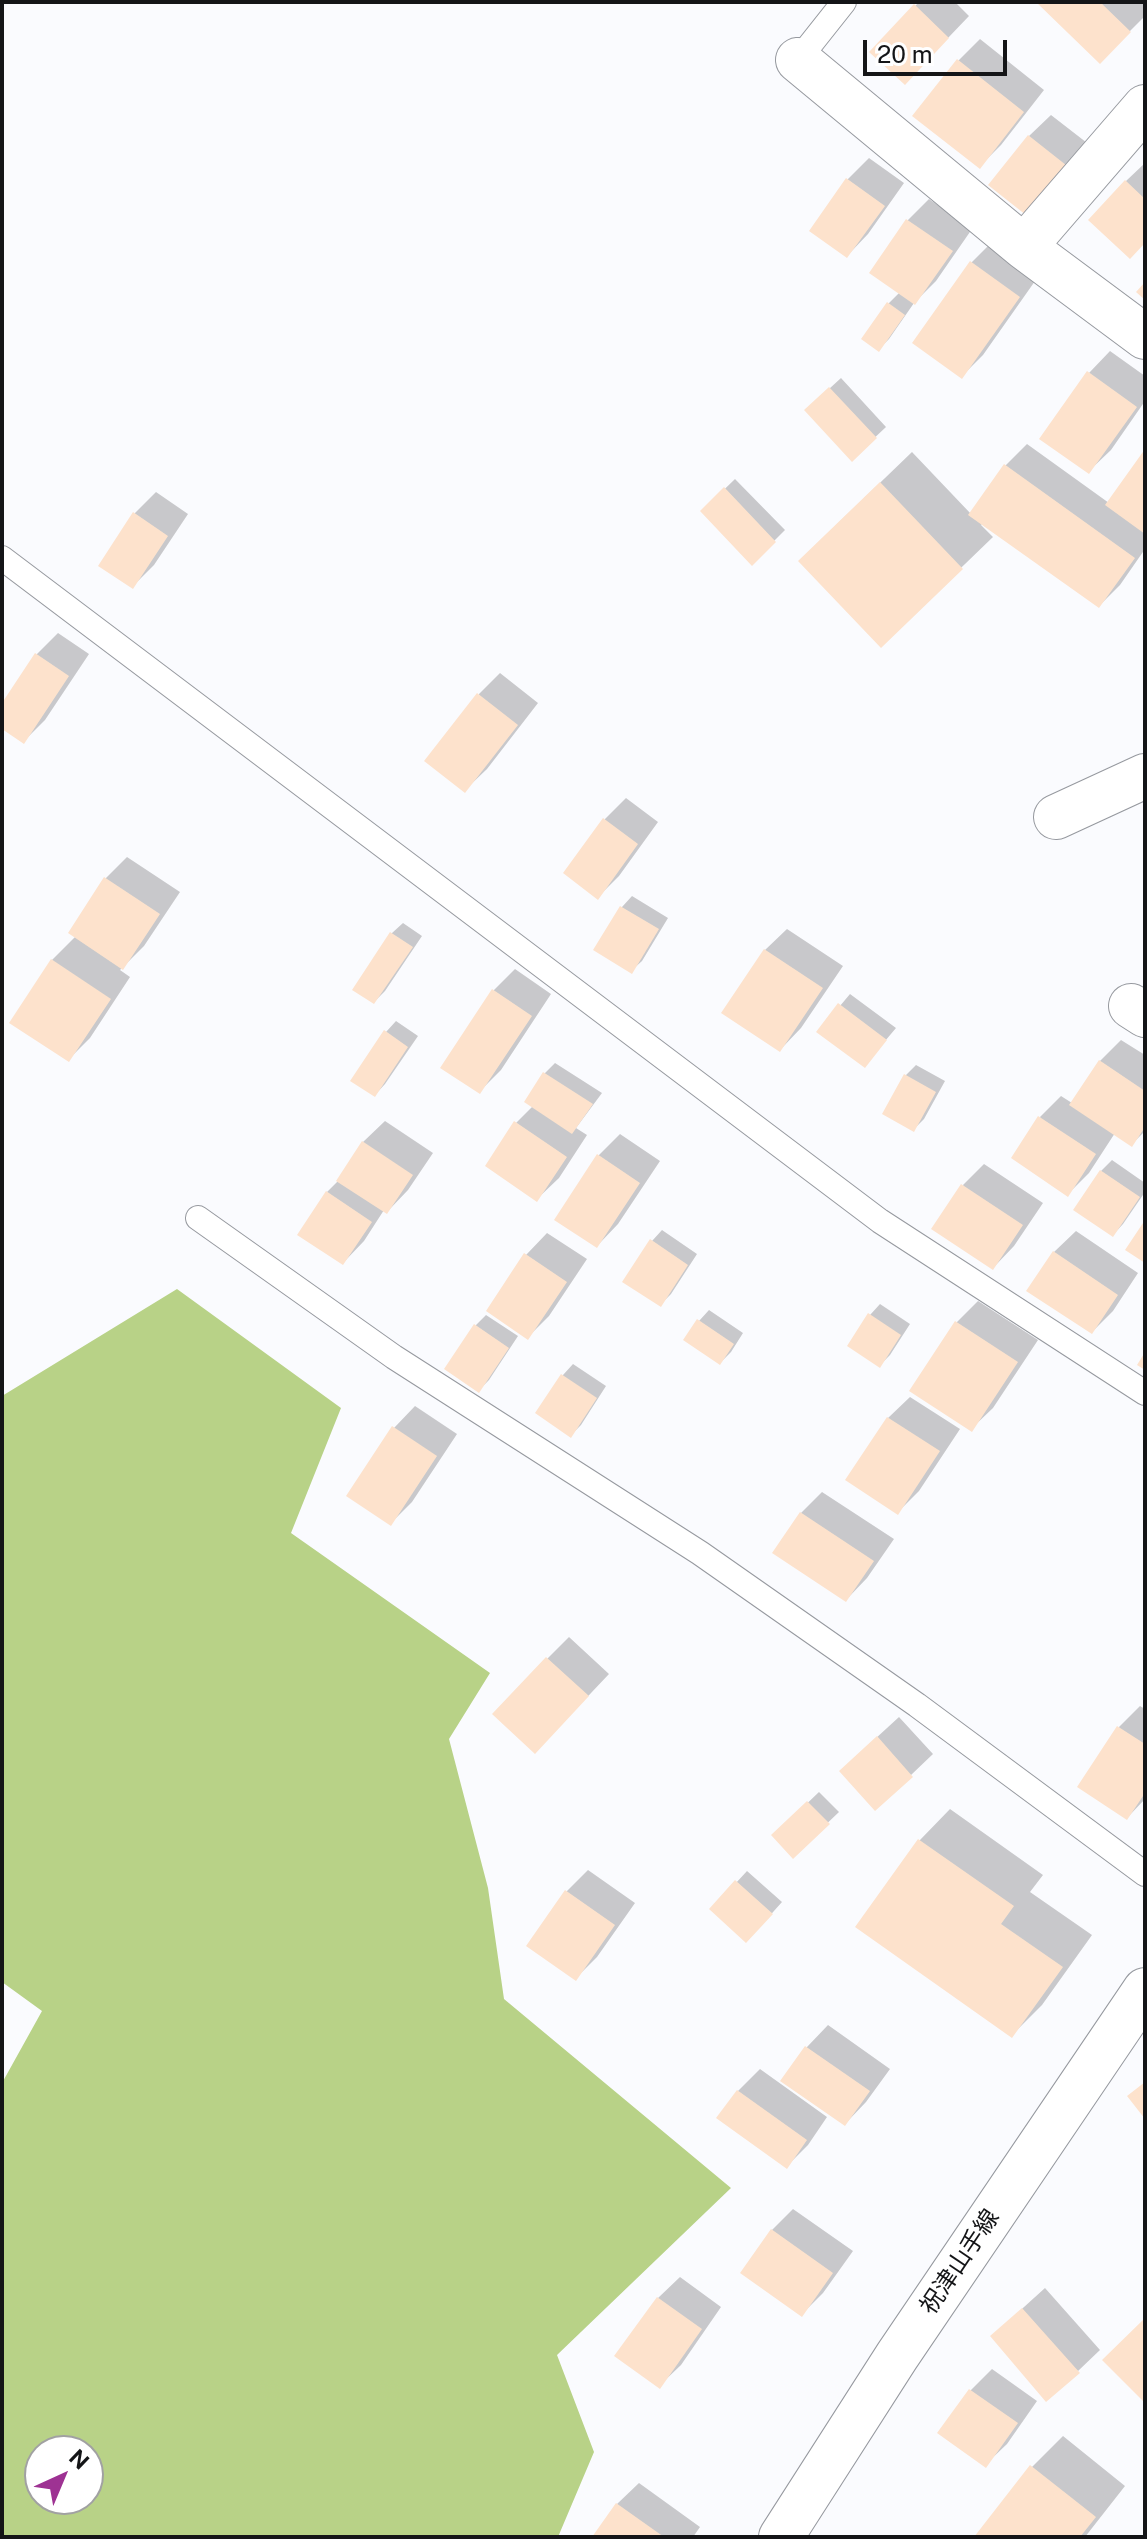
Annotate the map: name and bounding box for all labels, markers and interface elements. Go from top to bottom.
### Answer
scale bar [867,24,1011,74]
text: 20 m [877,40,933,68]
street label: 祝津山手線 [915,2204,1005,2320]
north arrow [24,2435,104,2515]
text: N [64,2444,95,2475]

